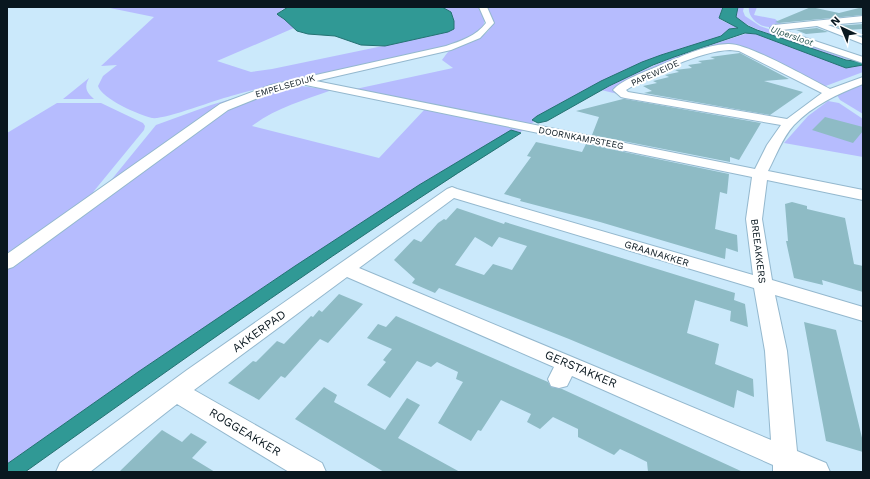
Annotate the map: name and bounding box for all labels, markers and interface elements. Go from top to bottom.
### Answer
north arrow [822,8,862,48]
text: N [828,14,843,29]
water label: Ulpersloot [769,24,815,48]
street label: PAPEWEIDE [629,58,681,88]
street label: EMPELSEDIJK [254,73,316,99]
street label: DOORNKAMPSTEEG [538,125,624,151]
street label: BREEAKKERS [749,218,768,284]
street label: GRAANAKKER [623,238,691,269]
street label: AKKERPAD [230,307,288,355]
street label: GERSTAKKER [543,347,619,391]
street label: ROGGEAKKER [207,405,283,459]

